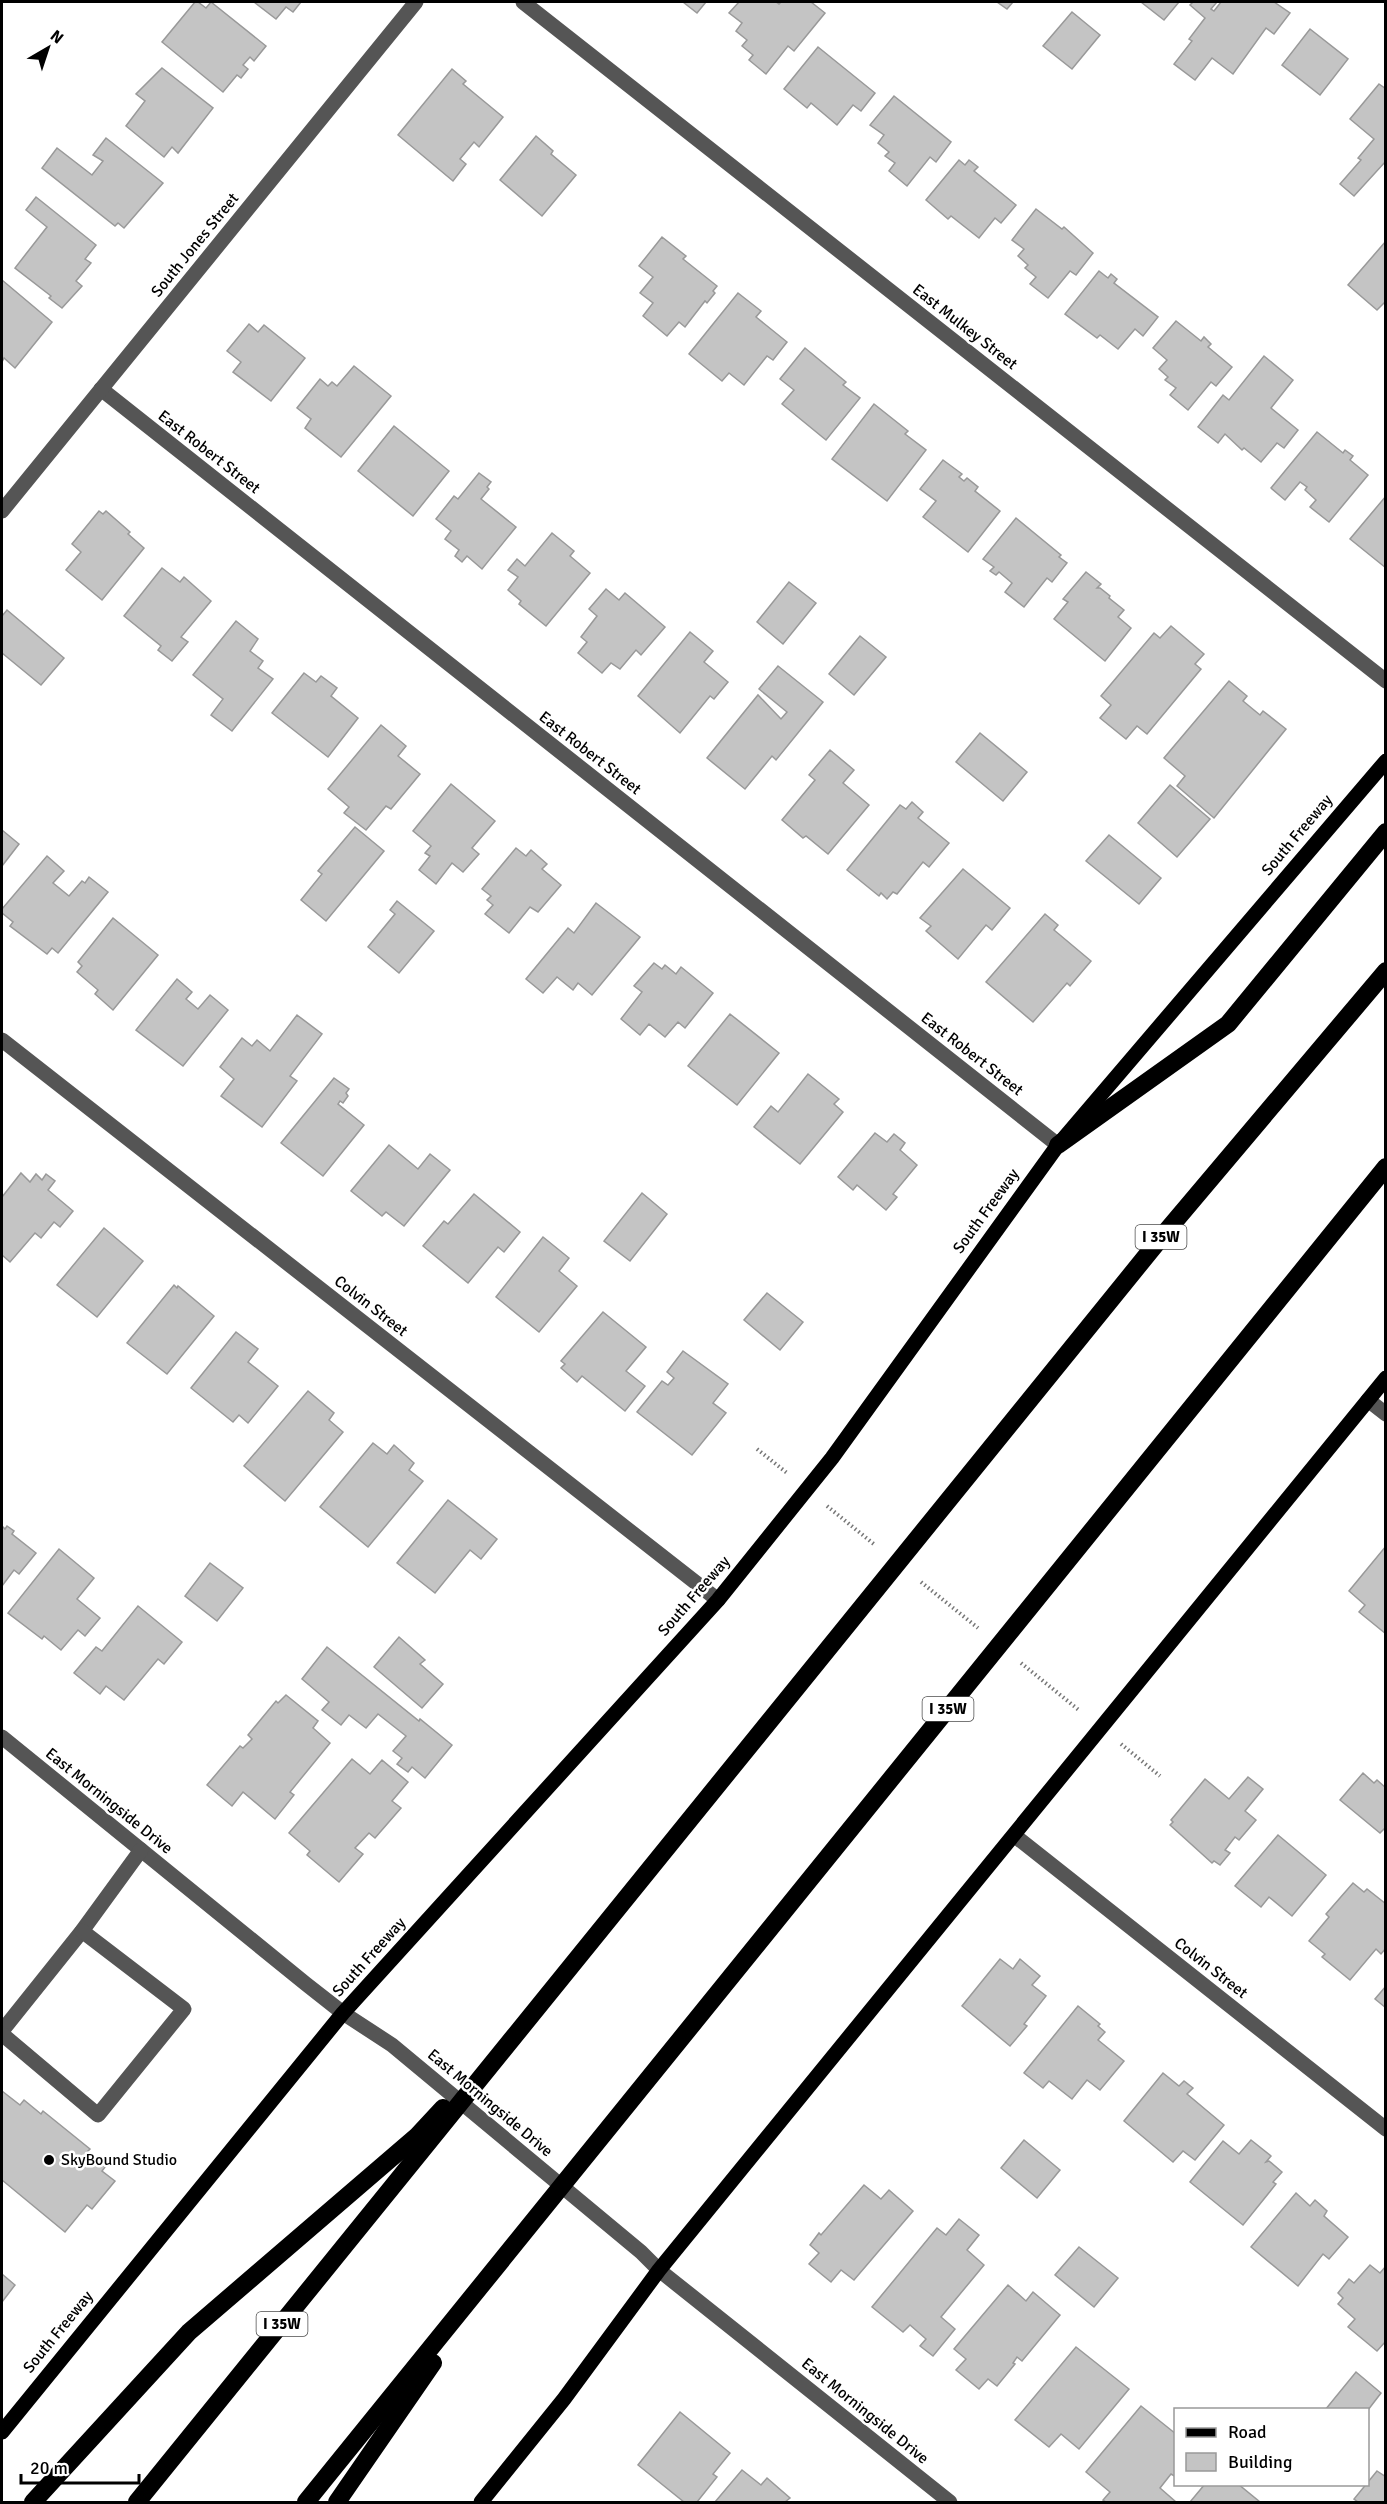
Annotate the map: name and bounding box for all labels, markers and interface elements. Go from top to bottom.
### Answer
north arrow [18,18,78,78]
text: N [46,26,67,48]
street label: South Jones Street [147,189,243,301]
street label: East Mulkey Street [909,280,1022,374]
street label: East Robert Street [154,406,264,498]
street label: East Robert Street [535,707,645,799]
street label: South Freeway [1257,790,1337,880]
street label: East Robert Street [917,1008,1027,1100]
street label: South Freeway [949,1164,1024,1257]
road number: I 35W [1136,1225,1186,1249]
street label: Colvin Street [330,1271,412,1341]
street label: South Freeway [654,1551,735,1640]
road number: I 35W [922,1697,974,1721]
street label: East Morningside Drive [41,1744,177,1858]
street label: South Freeway [328,1913,410,2001]
street label: Colvin Street [1170,1933,1252,2003]
street label: East Morningside Drive [423,2045,557,2161]
place label: SkyBound Studio [61,2150,177,2170]
marker: SkyBound Studio [42,2153,56,2167]
street label: South Freeway [19,2286,98,2377]
road number: I 35W [256,2312,308,2336]
street label: East Morningside Drive [797,2354,933,2468]
legend [1174,2408,1369,2486]
text: Road [1228,2421,1267,2443]
scale bar [21,2447,140,2485]
text: Building [1228,2451,1292,2473]
text: 20 m [30,2457,68,2479]

